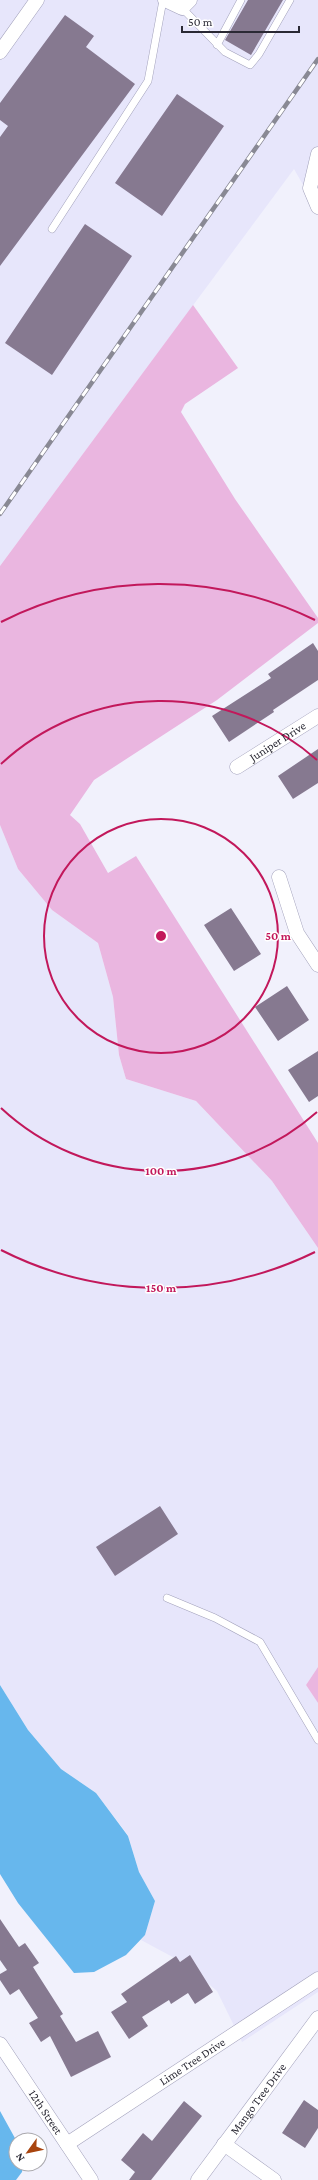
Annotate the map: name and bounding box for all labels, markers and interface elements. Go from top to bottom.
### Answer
scale bar [182,8,299,34]
text: 50 m [188,15,213,29]
street label: Juniper Drive [246,719,308,765]
centre of rings [154,929,168,943]
text: 50 m [265,929,292,943]
text: 100 m [145,1164,178,1178]
text: 150 m [146,1281,177,1295]
street label: Lime Tree Drive [157,2035,228,2088]
street label: Mango Tree Drive [227,2060,289,2137]
street label: 12th Street [26,2087,66,2138]
north arrow [8,2132,48,2172]
text: N [12,2151,27,2164]

